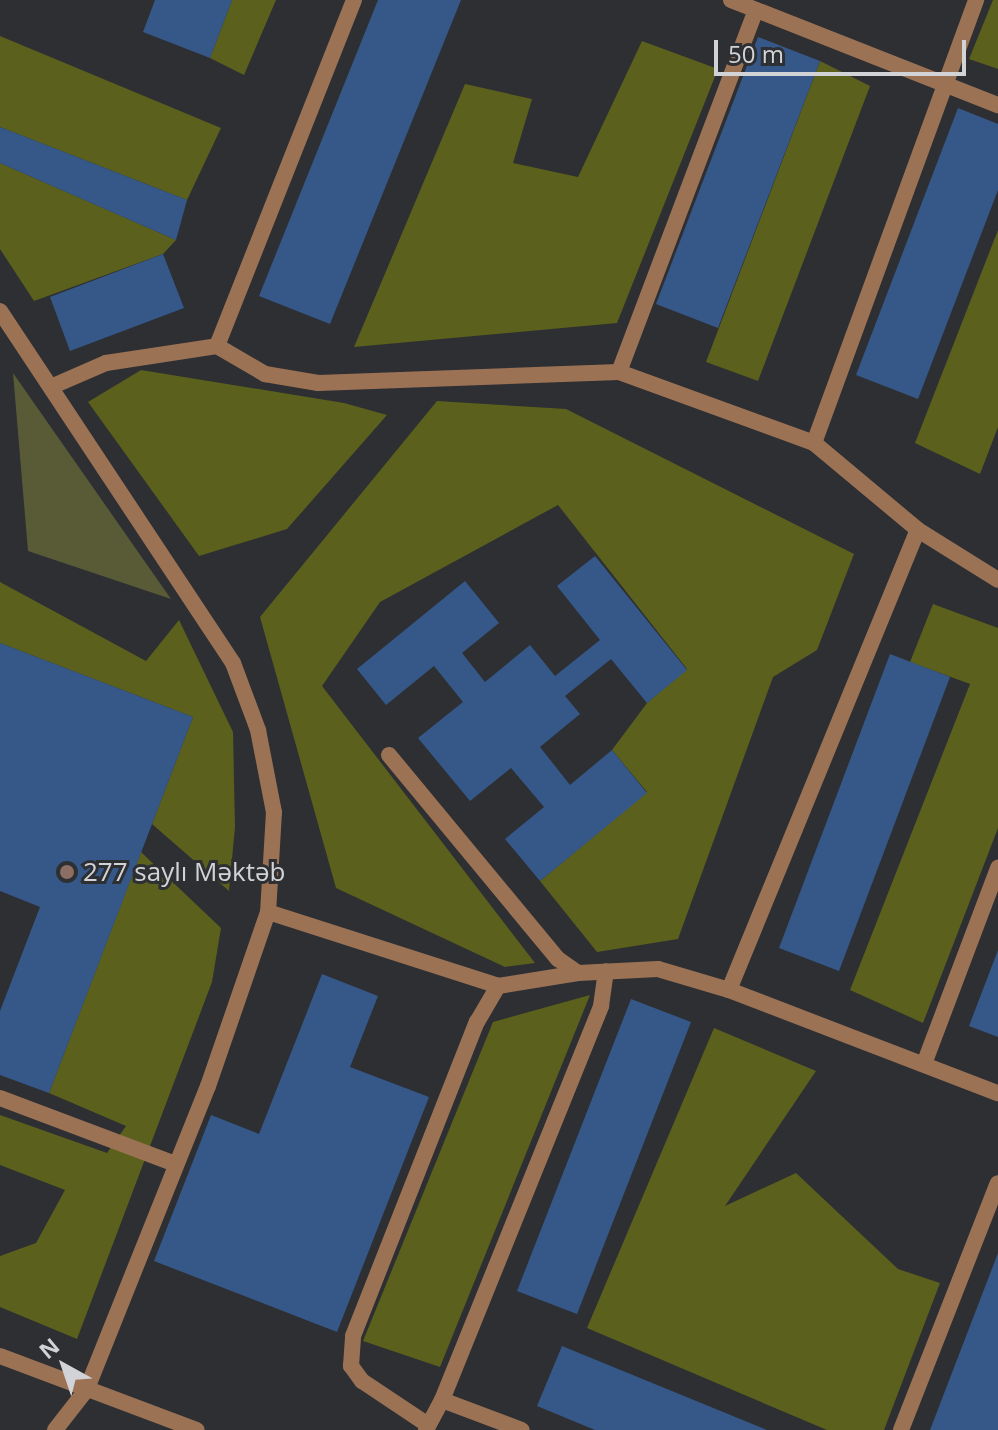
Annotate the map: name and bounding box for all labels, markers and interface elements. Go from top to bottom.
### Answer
scale bar [718,24,970,74]
text: 50 m [728,37,784,70]
place label: 277 saylı Məktəb [83,856,286,888]
marker: 277 saylı Məktəb [58,863,76,881]
north arrow [24,1326,104,1406]
text: N [32,1330,65,1365]

